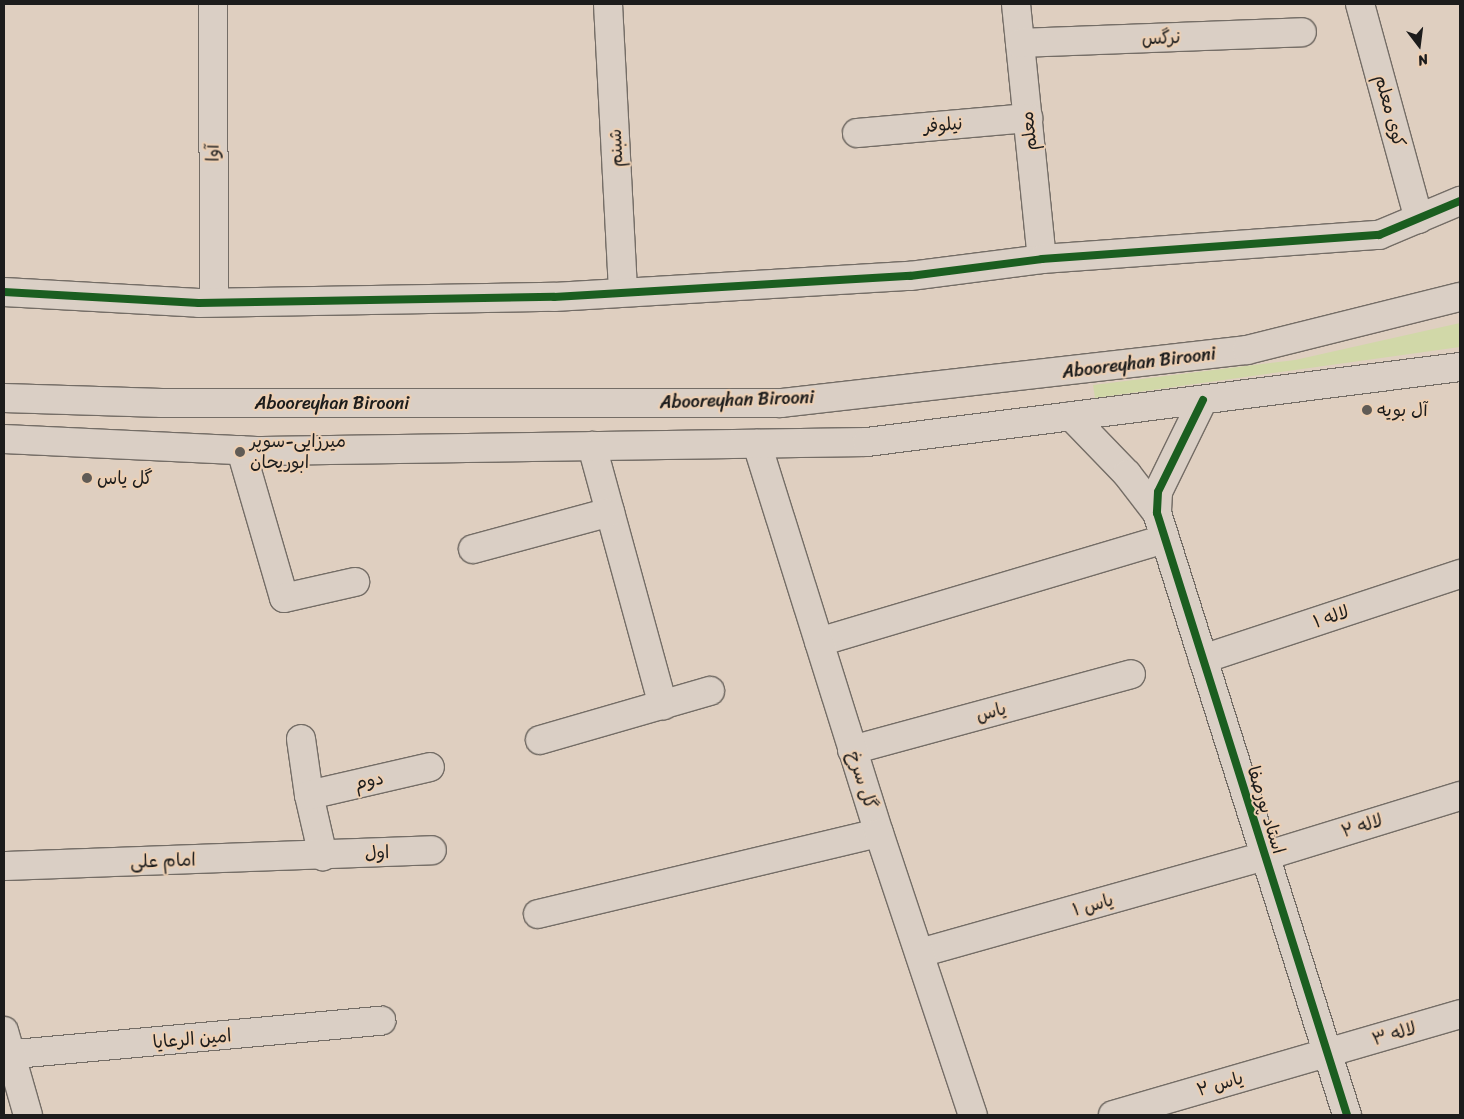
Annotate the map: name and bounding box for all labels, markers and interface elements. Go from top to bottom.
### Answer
north arrow [1394,20,1444,70]
street label: نرگس [1141,27,1181,49]
text: N [1415,47,1431,73]
street label: کوی معلم [1370,73,1410,149]
street label: معلم [1016,110,1042,152]
street label: نیلوفر [923,113,963,137]
street label: شبنم [604,128,628,168]
street label: آوا [202,144,224,162]
street label: Abooreyhan Birooni [1061,343,1217,383]
street label: Abooreyhan Birooni [659,387,815,413]
street label: Abooreyhan Birooni [255,392,409,414]
place label: آل بویه [1377,399,1428,421]
marker: آل بویه [1361,404,1373,416]
place label: میرزایی-سوپر ابوریحان [250,431,346,474]
marker: میرزایی-سوپر ابوریحان [234,446,246,458]
place label: گل یاس [97,467,153,489]
marker: گل یاس [81,472,93,484]
street label: لاله ۱ [1310,601,1352,633]
street label: یاس [974,698,1008,726]
street label: گل سرخ [843,748,881,812]
street label: استاد پورصفا [1242,764,1290,856]
street label: دوم [352,767,386,795]
street label: لاله ۲ [1339,810,1385,842]
street label: اول [364,842,390,864]
street label: امام علی [130,849,196,873]
street label: یاس ۱ [1070,889,1116,921]
street label: لاله ۳ [1370,1017,1418,1051]
street label: امین الرعایا [152,1025,232,1053]
street label: یاس ۲ [1194,1067,1246,1101]

